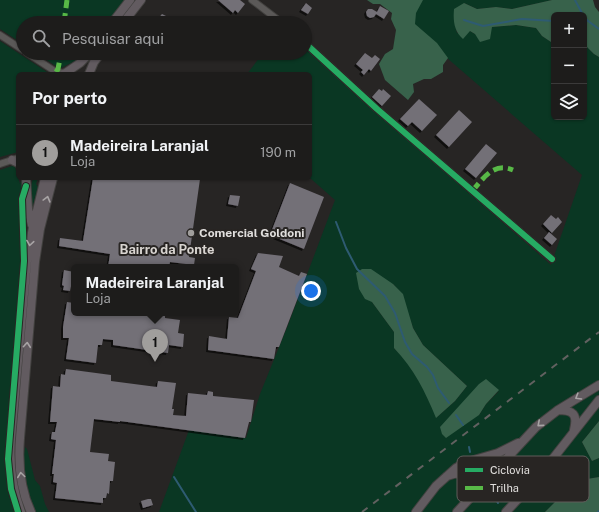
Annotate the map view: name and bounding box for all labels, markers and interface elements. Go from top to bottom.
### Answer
map controls [551,12,587,120]
button: + [551,12,587,48]
search box [16,16,312,60]
icon: search [30,27,52,49]
text: Pesquisar aqui [62,30,164,47]
button: − [551,48,587,84]
button: layers [551,84,587,120]
text: Por perto [32,88,107,108]
text: Madeireira Laranjal [70,137,209,154]
text: 1 [42,145,48,160]
text: 190 m [260,145,296,160]
text: Loja [70,154,95,169]
one-way arrow [42,196,51,203]
place label: Comercial Goldoni [199,226,304,240]
marker: Comercial Goldoni [186,228,196,238]
one-way arrow [26,240,35,246]
district label: Bairro da Ponte [120,242,214,257]
popup [71,264,239,316]
text: Madeireira Laranjal [85,274,225,291]
your location [301,281,321,301]
text: Loja [85,291,111,306]
pin: 1 [142,329,168,362]
one-way arrow [23,342,32,348]
one-way arrow [575,393,582,400]
one-way arrow [537,420,544,427]
legend [457,456,589,502]
text: Ciclovia [490,464,530,476]
one-way arrow [16,471,25,478]
text: Trilha [490,482,519,494]

